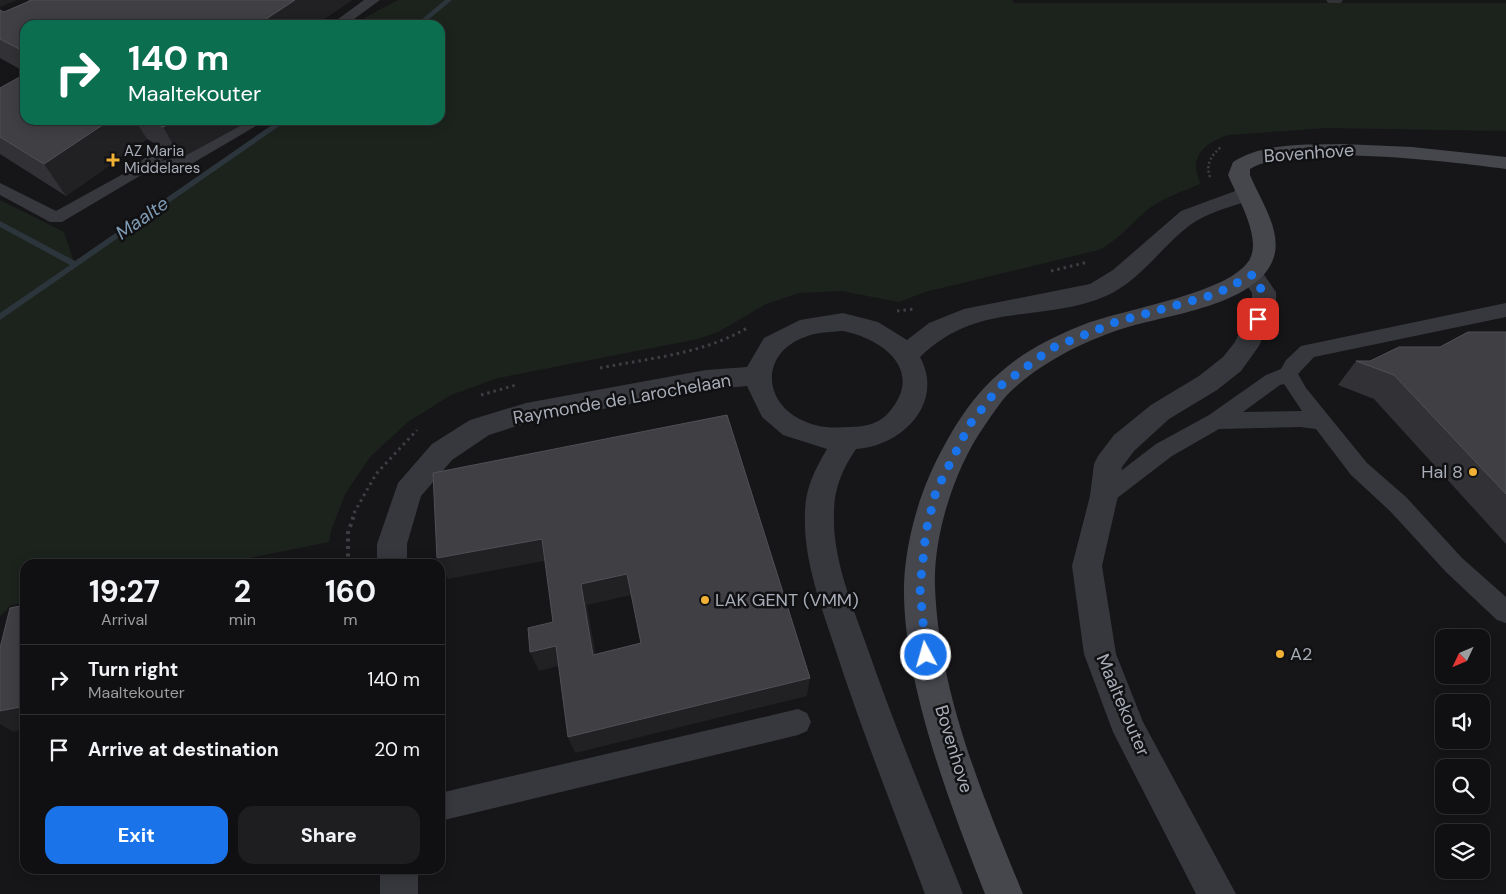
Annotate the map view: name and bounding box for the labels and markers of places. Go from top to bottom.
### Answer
place label: AZ Maria Middelares [124,141,200,178]
marker: AZ Maria Middelares [106,153,120,167]
pin [1237,298,1279,340]
place label: Hal 8 [1421,460,1463,484]
marker: Hal 8 [1467,466,1479,478]
place label: LAK GENT (VMM) [715,588,859,612]
marker: LAK GENT (VMM) [699,594,711,606]
place label: A2 [1290,642,1312,666]
marker: A2 [1274,648,1286,660]

